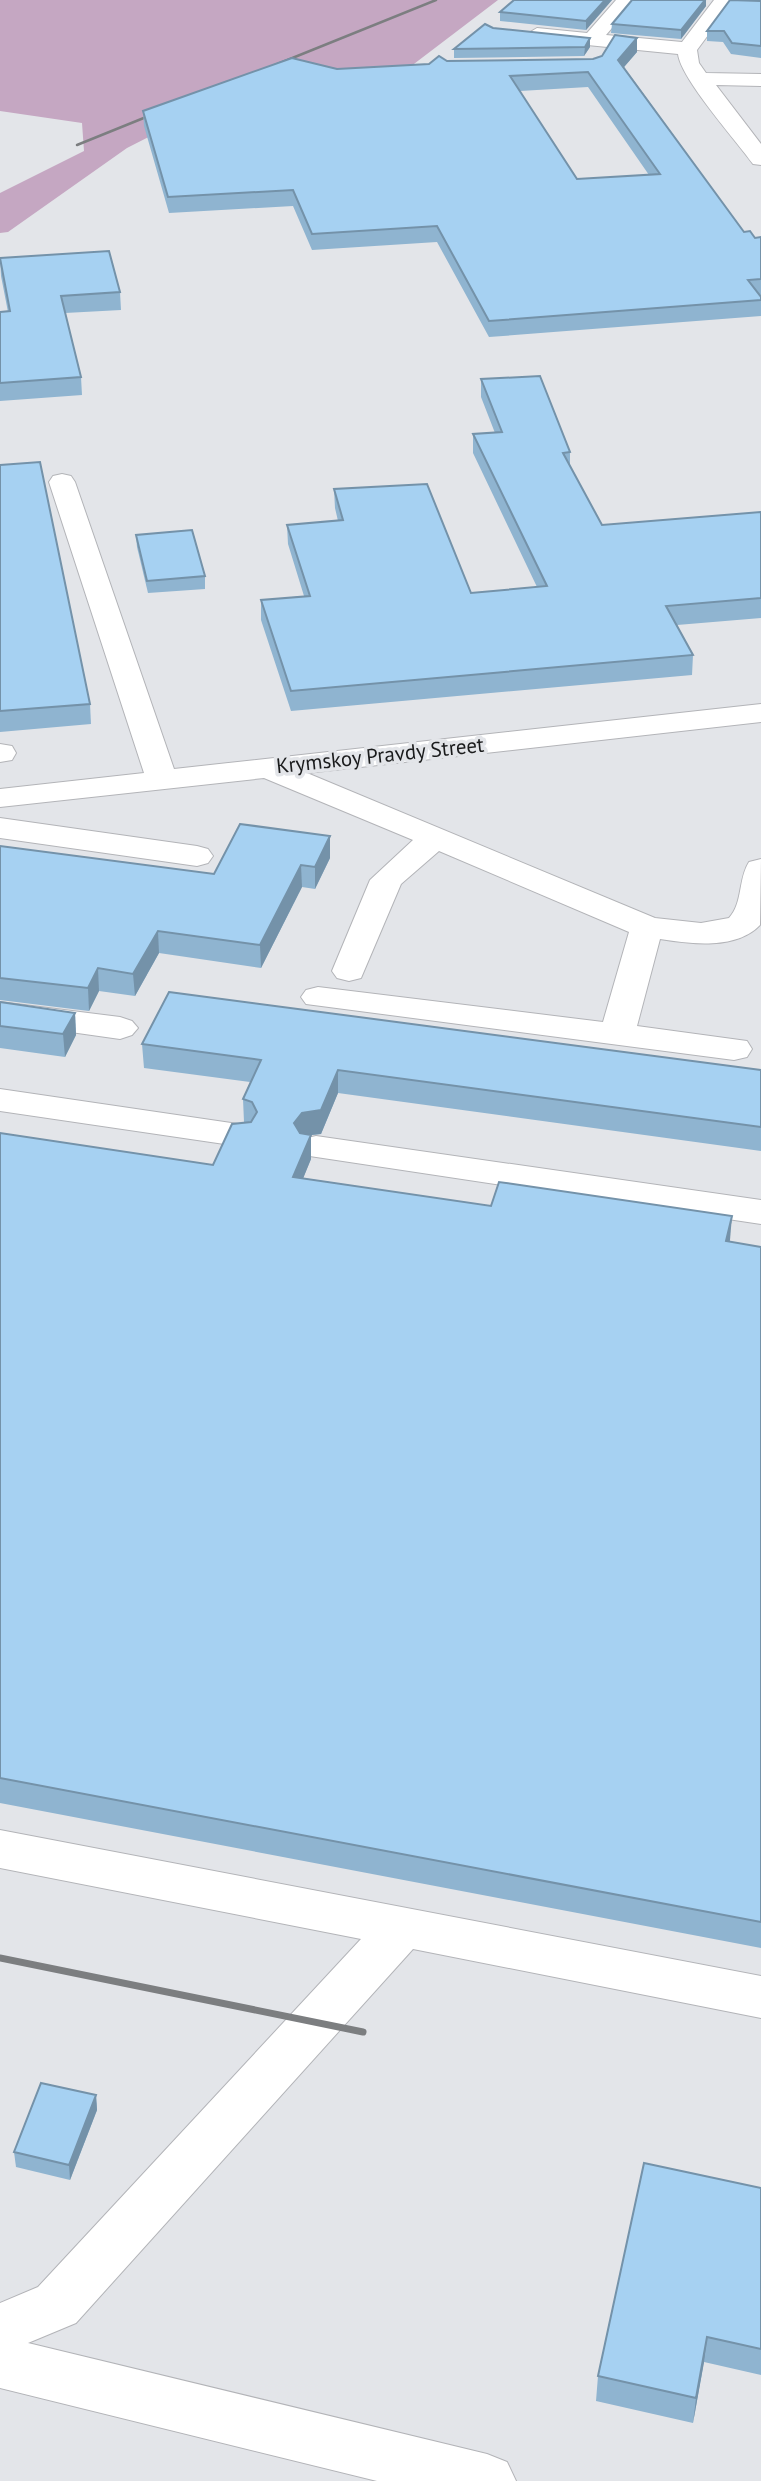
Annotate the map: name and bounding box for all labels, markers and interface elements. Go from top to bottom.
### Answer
street label: Krymskoy Pravdy Street [275,731,485,779]

